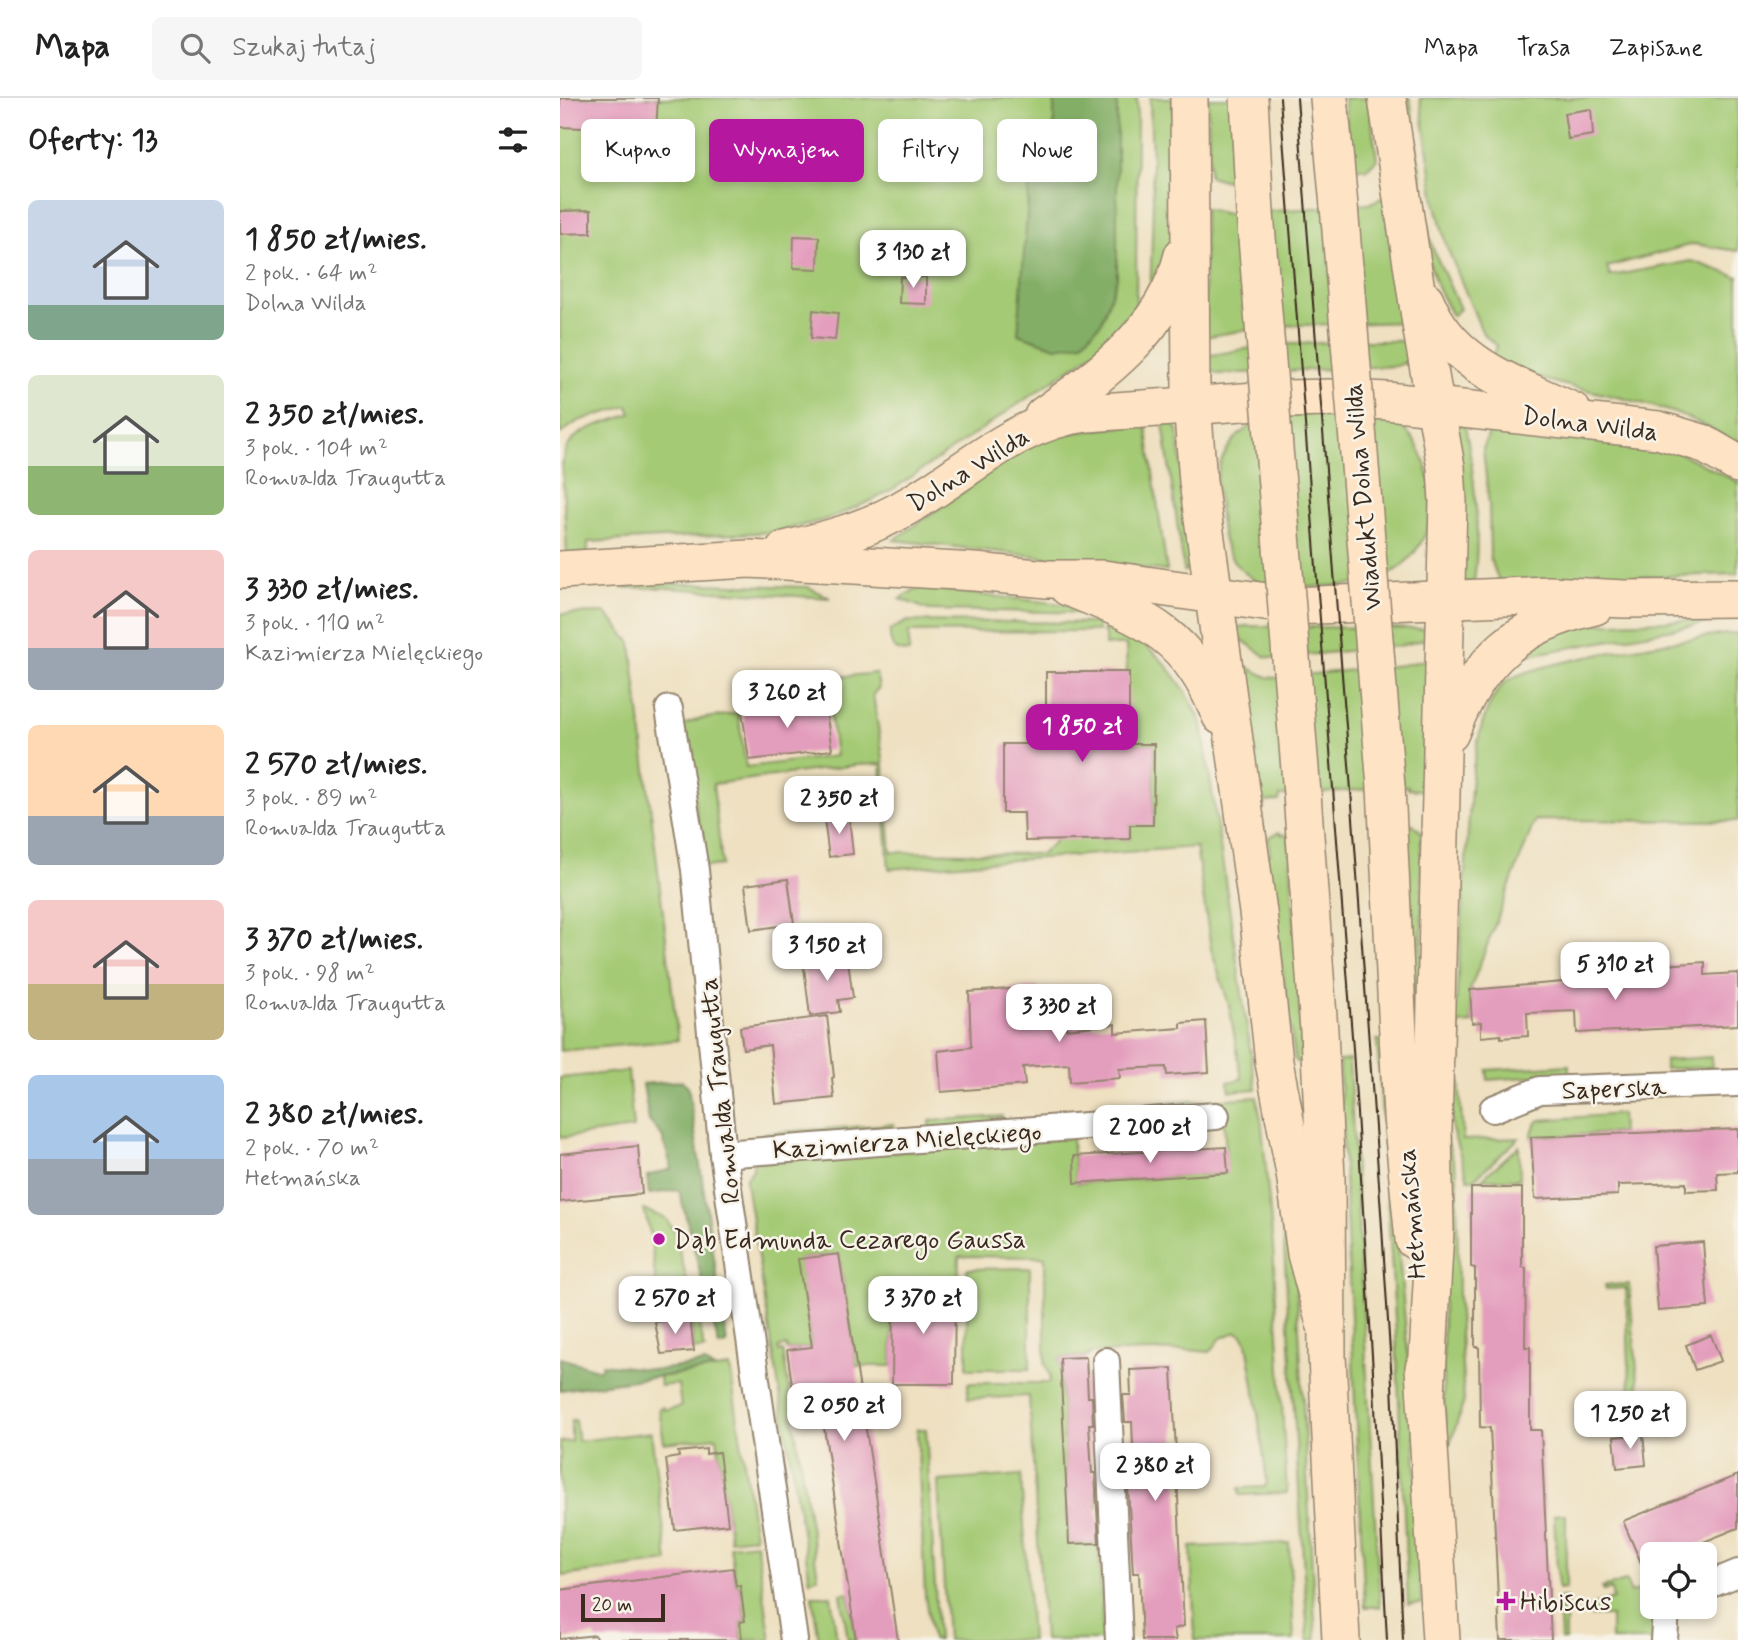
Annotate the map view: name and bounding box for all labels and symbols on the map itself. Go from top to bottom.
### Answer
pin: 3 130 zł [841,230,985,290]
street label: Wiadukt Dolna Wilda [1337,382,1391,612]
street label: Dolna Wilda [1519,400,1660,450]
street label: Dolna Wilda [902,420,1036,522]
pin: 3 260 zł [715,670,859,730]
pin: 1 850 zł [1010,704,1154,764]
pin: 2 350 zł [767,776,911,836]
pin: 3 150 zł [755,924,899,983]
pin: 5 310 zł [1543,942,1687,1002]
street label: Romualda Traugutta [692,976,750,1206]
pin: 3 330 zł [987,984,1131,1044]
street label: Saperska [1561,1071,1667,1109]
pin: 2 200 zł [1078,1105,1222,1165]
street label: Kazimierza Mielęckiego [772,1116,1043,1170]
street label: Hetmańska [1390,1147,1436,1281]
place label: Dąb Edmunda Cezarego Gaussa [673,1224,1026,1260]
marker: Dąb Edmunda Cezarego Gaussa [651,1231,667,1247]
pin: 2 570 zł [603,1276,747,1336]
pin: 3 370 zł [851,1276,995,1336]
pin: 2 050 zł [772,1384,916,1443]
pin: 1 250 zł [1558,1392,1702,1451]
pin: 2 380 zł [1083,1444,1227,1503]
place label: Hibiscus [1520,1586,1611,1620]
scale bar [581,1591,665,1623]
marker: Hibiscus [1498,1593,1514,1609]

